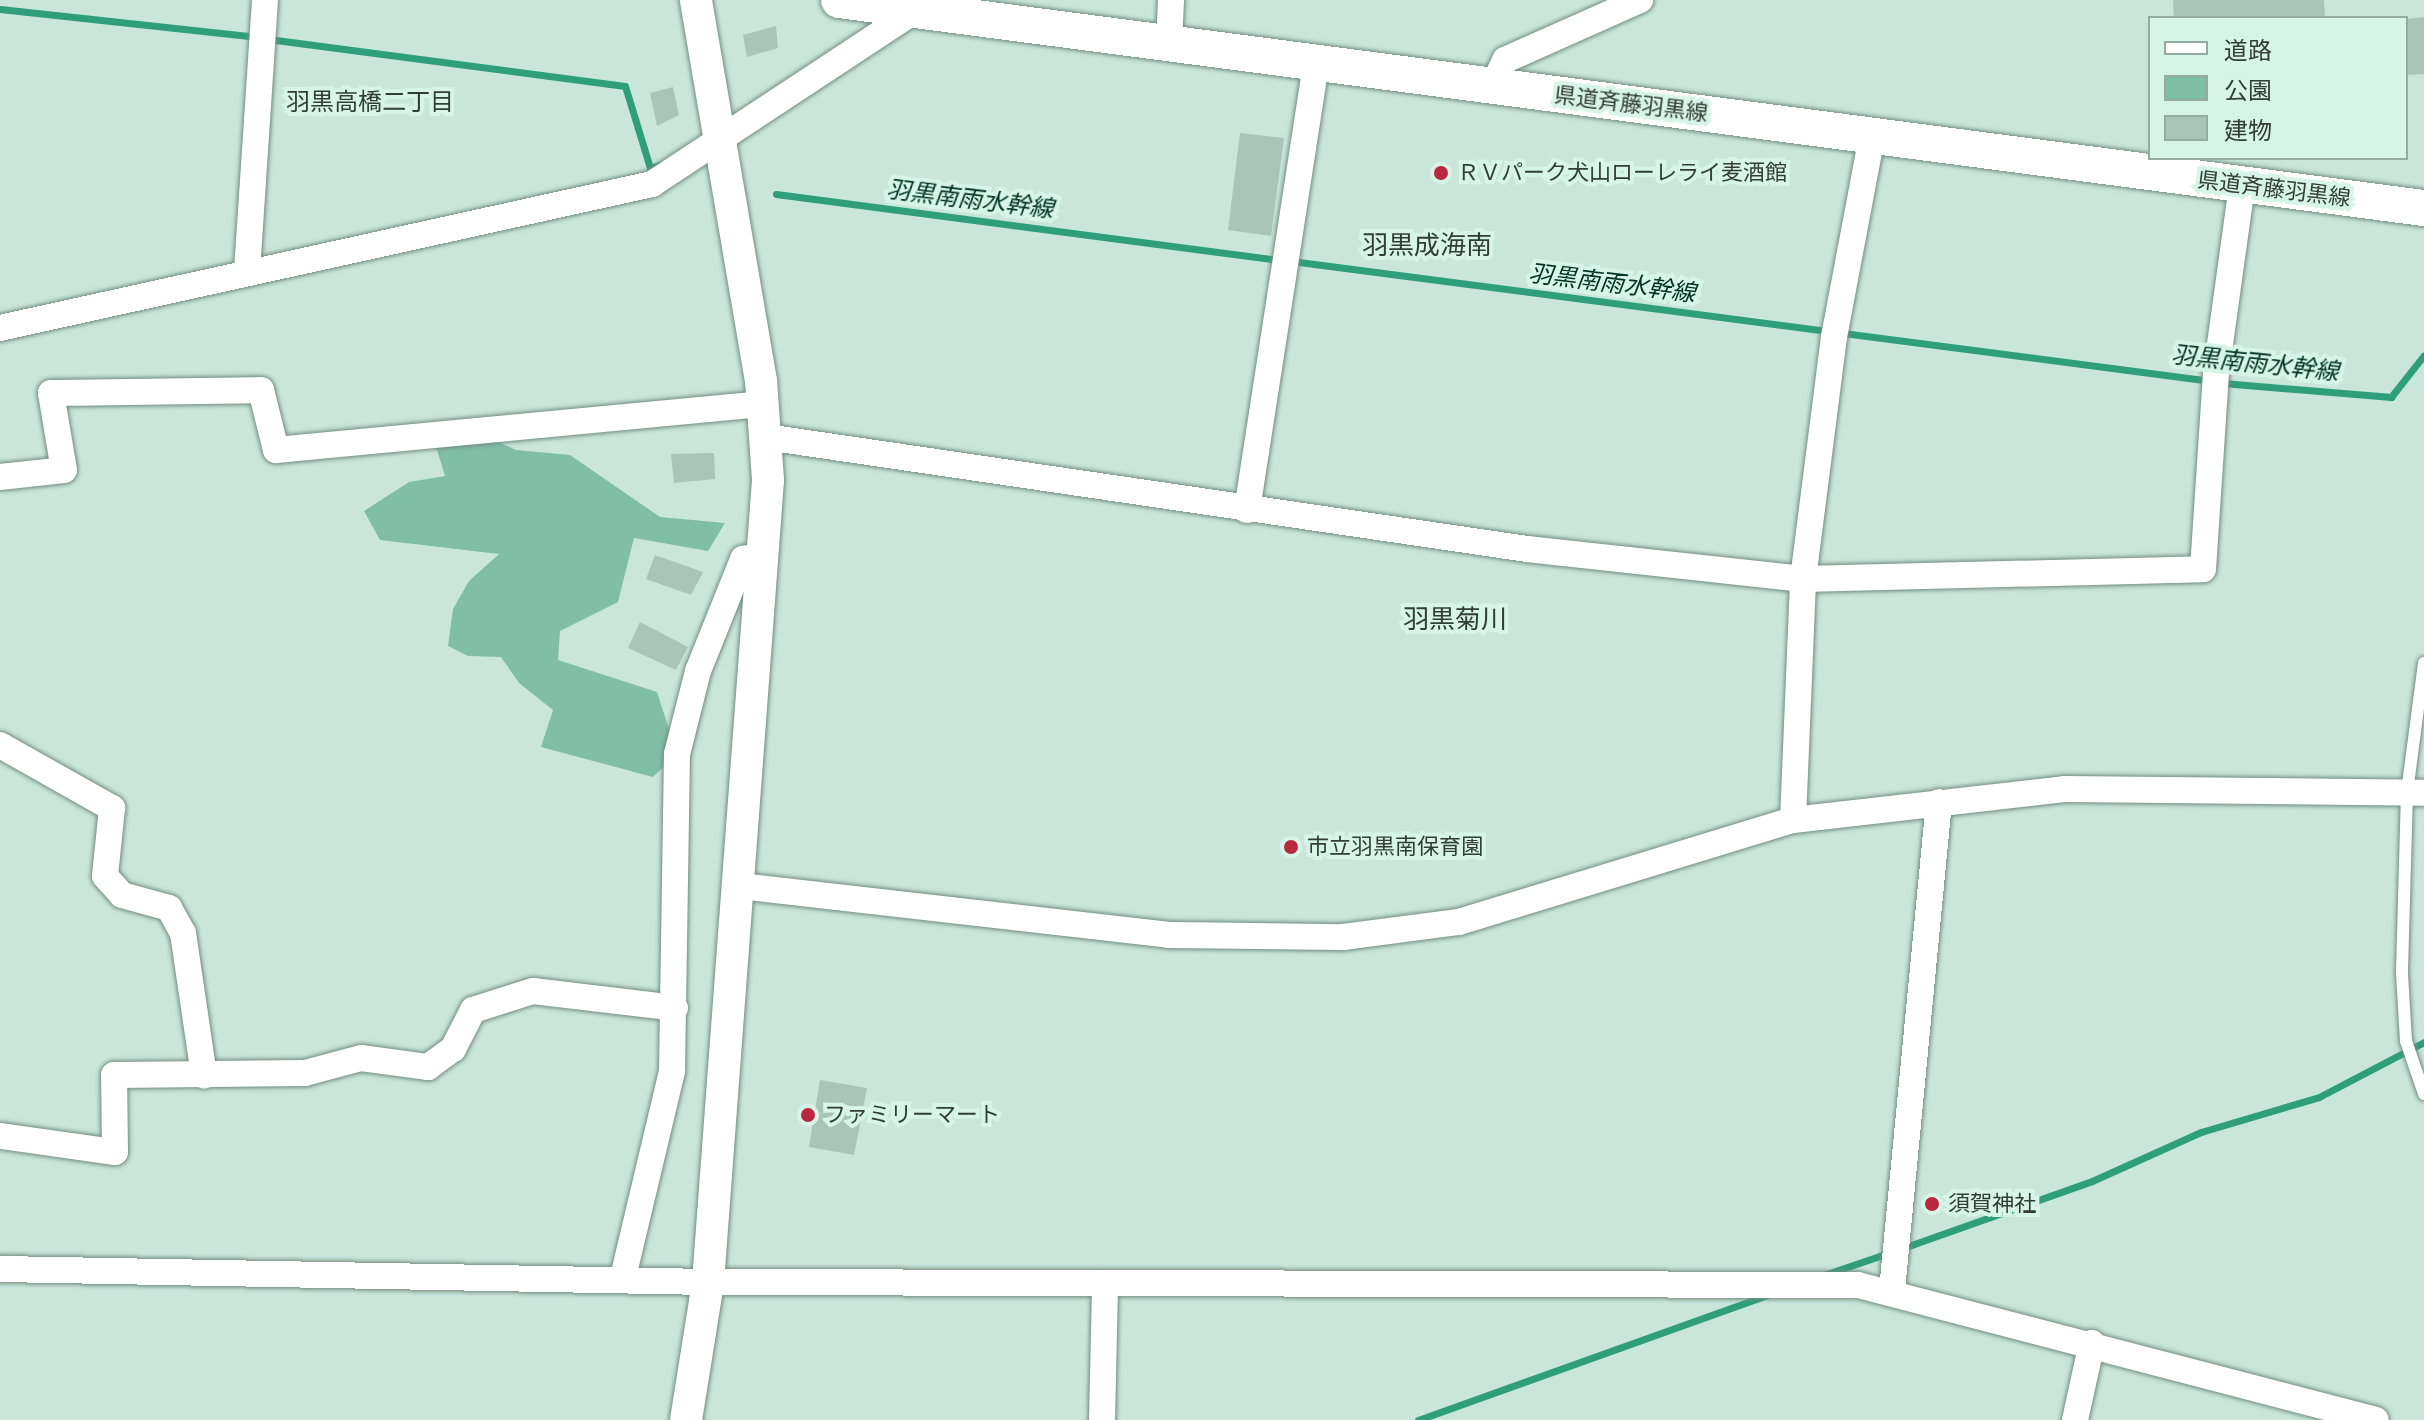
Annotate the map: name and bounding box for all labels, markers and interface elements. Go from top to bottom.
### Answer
legend [2148,16,2408,160]
text: 道路 [2224,37,2272,64]
text: 公園 [2224,77,2272,104]
street label: 県道斉藤羽黒線 [1553,82,1709,126]
district label: 羽黒高橋二丁目 [286,88,454,116]
text: 建物 [2224,117,2272,144]
place label: ＲＶパーク犬山ローレライ麦酒館 [1457,160,1787,186]
marker: ＲＶパーク犬山ローレライ麦酒館 [1432,164,1450,182]
street label: 県道斉藤羽黒線 [2196,167,2352,211]
water label: 羽黒南雨水幹線 [885,174,1055,224]
district label: 羽黒成海南 [1362,230,1492,262]
water label: 羽黒南雨水幹線 [1527,258,1697,308]
water label: 羽黒南雨水幹線 [2170,340,2340,386]
district label: 羽黒菊川 [1403,604,1507,636]
place label: 市立羽黒南保育園 [1307,834,1483,860]
marker: 市立羽黒南保育園 [1282,838,1300,856]
place label: ファミリーマート [824,1102,1000,1128]
marker: ファミリーマート [799,1106,817,1124]
place label: 須賀神社 [1948,1191,2036,1217]
marker: 須賀神社 [1923,1195,1941,1213]

